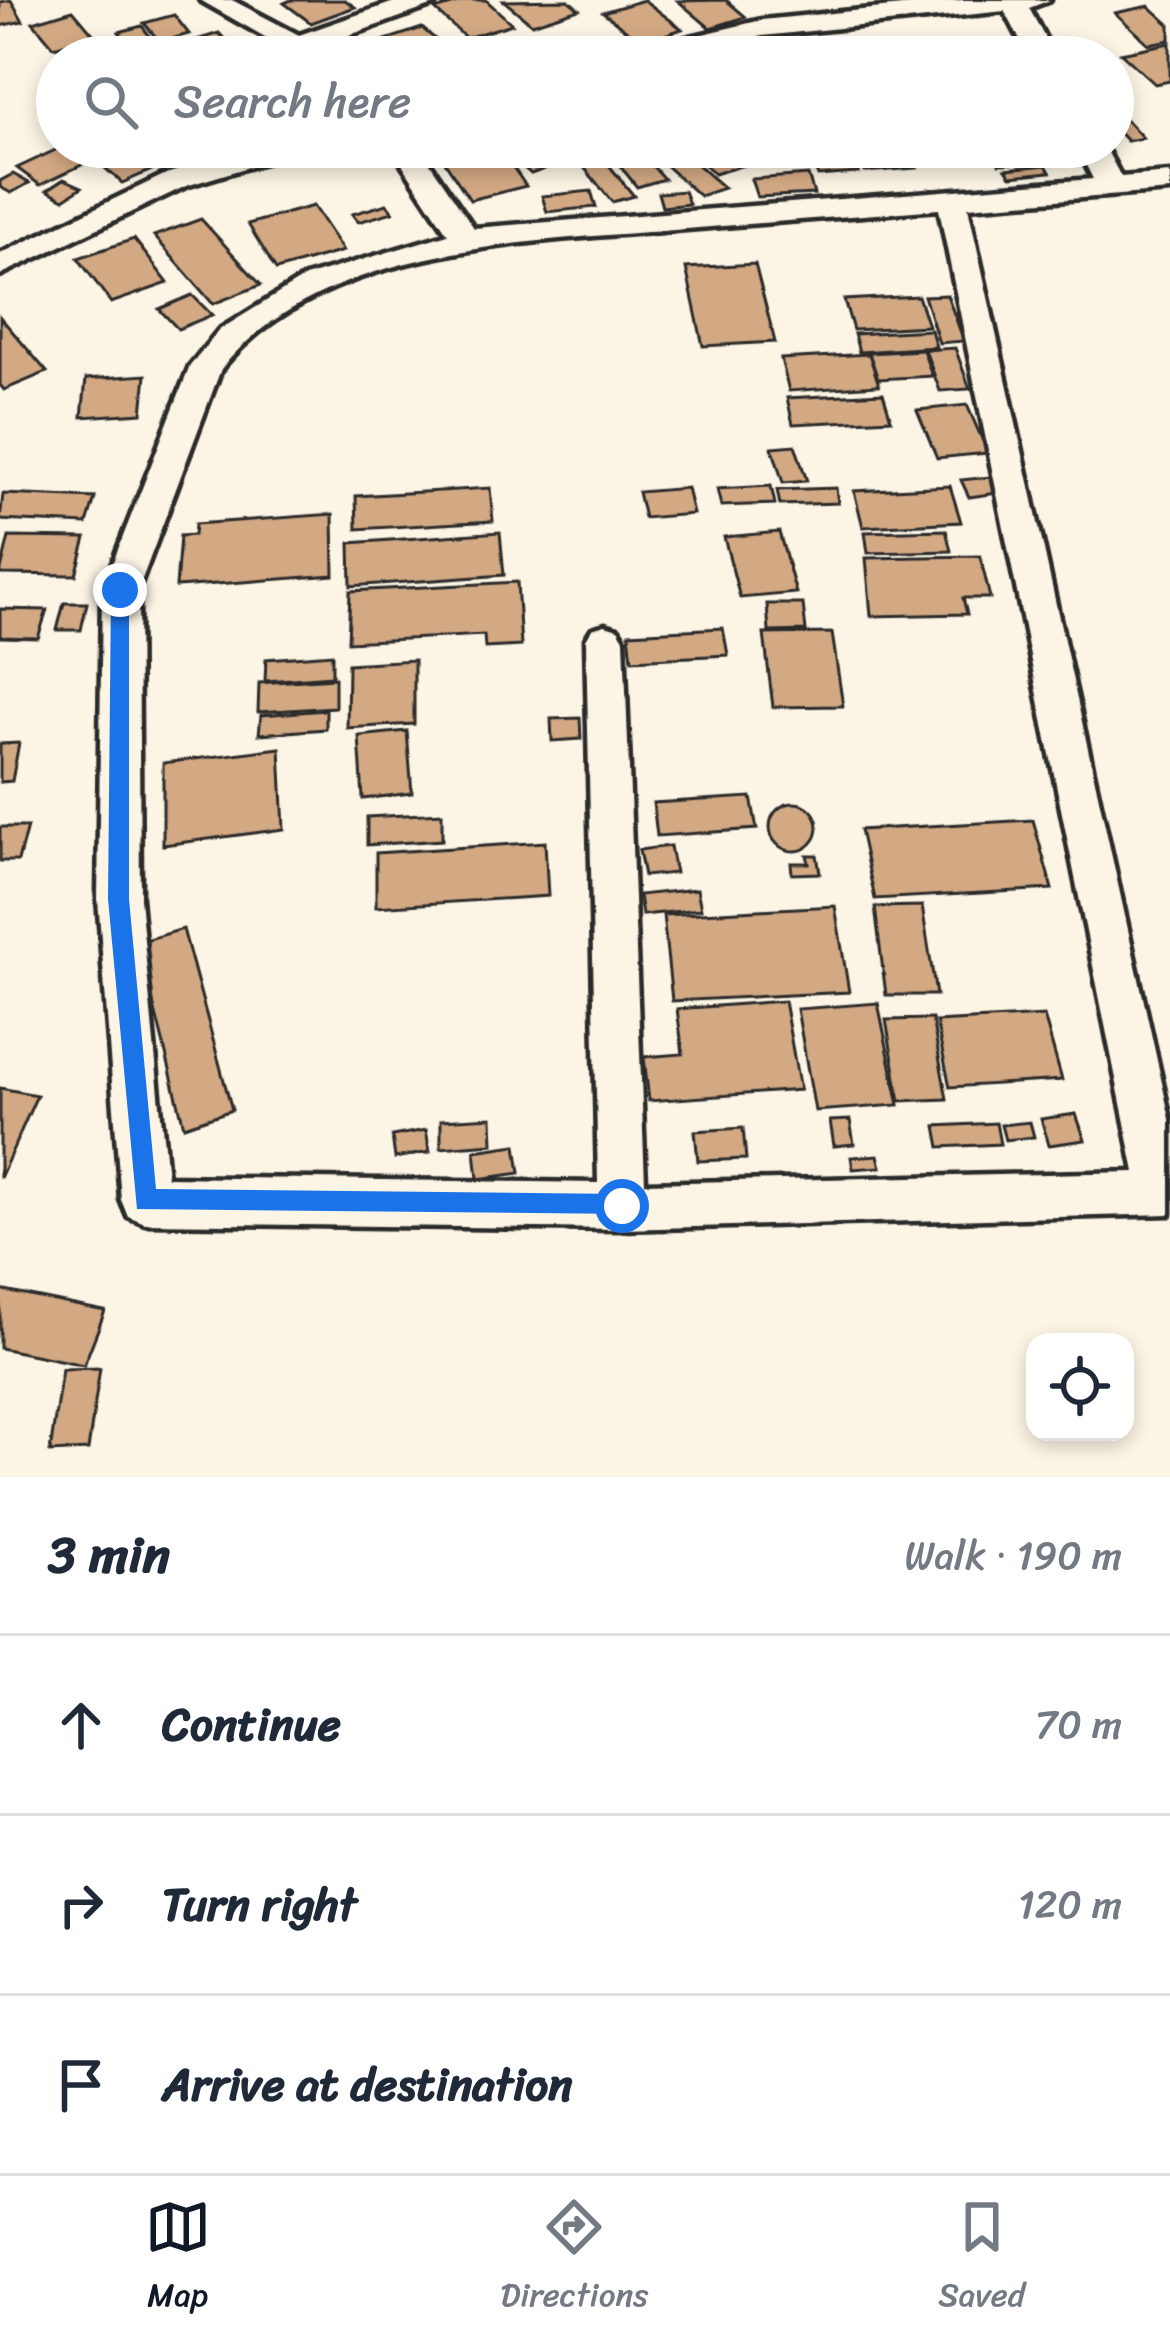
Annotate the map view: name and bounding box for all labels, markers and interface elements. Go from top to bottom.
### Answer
search box [36,36,1134,168]
text: Search here [174,62,411,142]
icon: search [78,69,144,135]
route end [93,563,147,617]
route start [595,1179,649,1233]
map controls [1026,1333,1134,1441]
button: locate [1026,1333,1134,1441]
text: 3 min [48,1510,170,1600]
text: Walk · 190 m [904,1521,1122,1590]
text: Continue [162,1685,341,1765]
text: 70 m [1035,1690,1122,1759]
icon: ahead [48,1692,114,1758]
text: Turn right [162,1865,357,1945]
text: 120 m [1018,1870,1122,1939]
icon: right [48,1872,114,1938]
text: Arrive at destination [162,2045,572,2125]
icon: arrive [48,2052,114,2118]
tab: Map [145,2194,211,2324]
tab: Directions [501,2194,648,2324]
tab: Saved [938,2194,1025,2324]

